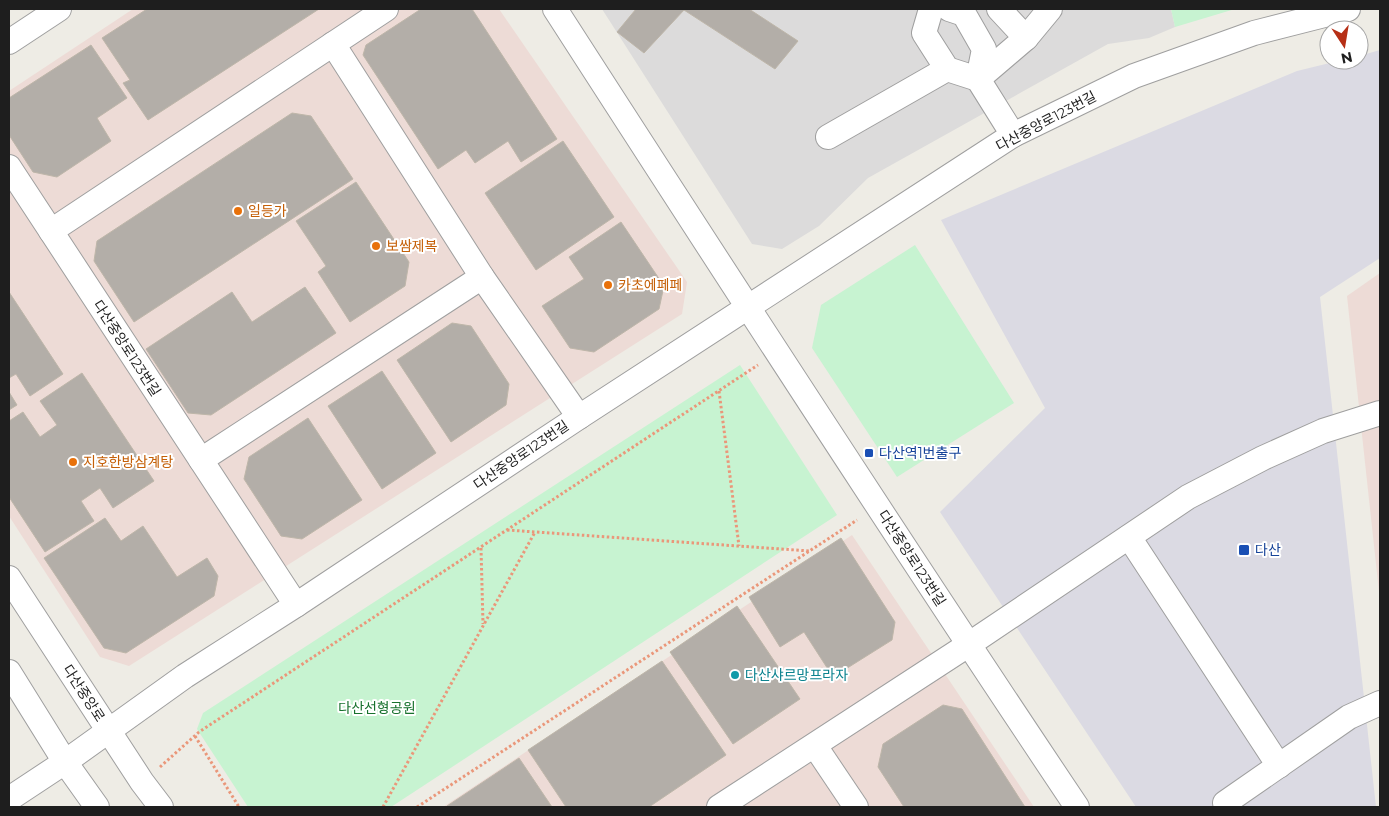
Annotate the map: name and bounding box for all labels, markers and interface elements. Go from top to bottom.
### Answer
north arrow [1319,20,1369,70]
text: N [1339,48,1354,68]
street label: 다산중앙로123번길 [993,87,1099,155]
place label: 일등가 [248,202,287,220]
marker: 일등가 [232,205,244,217]
place label: 보쌈제복 [386,237,438,255]
marker: 보쌈제복 [370,240,382,252]
place label: 카초에페페 [618,276,682,294]
marker: 카초에페페 [602,279,614,291]
street label: 다산중앙로123번길 [89,297,165,399]
street label: 다산중앙로123번길 [470,416,572,494]
place label: 다산역1번출구 [879,444,961,462]
marker: 다산역1번출구 [863,447,875,459]
place label: 지호한방삼계탕 [83,453,173,471]
marker: 지호한방삼계탕 [67,456,79,468]
street label: 다산중앙로123번길 [874,507,950,609]
place label: 다산 [1255,541,1281,559]
marker: 다산 [1237,543,1251,557]
street label: 다산중앙로 [59,661,109,725]
place label: 다산샤르망프라자 [745,666,848,684]
marker: 다산샤르망프라자 [729,669,741,681]
park label: 다산선형공원 [338,699,416,717]

